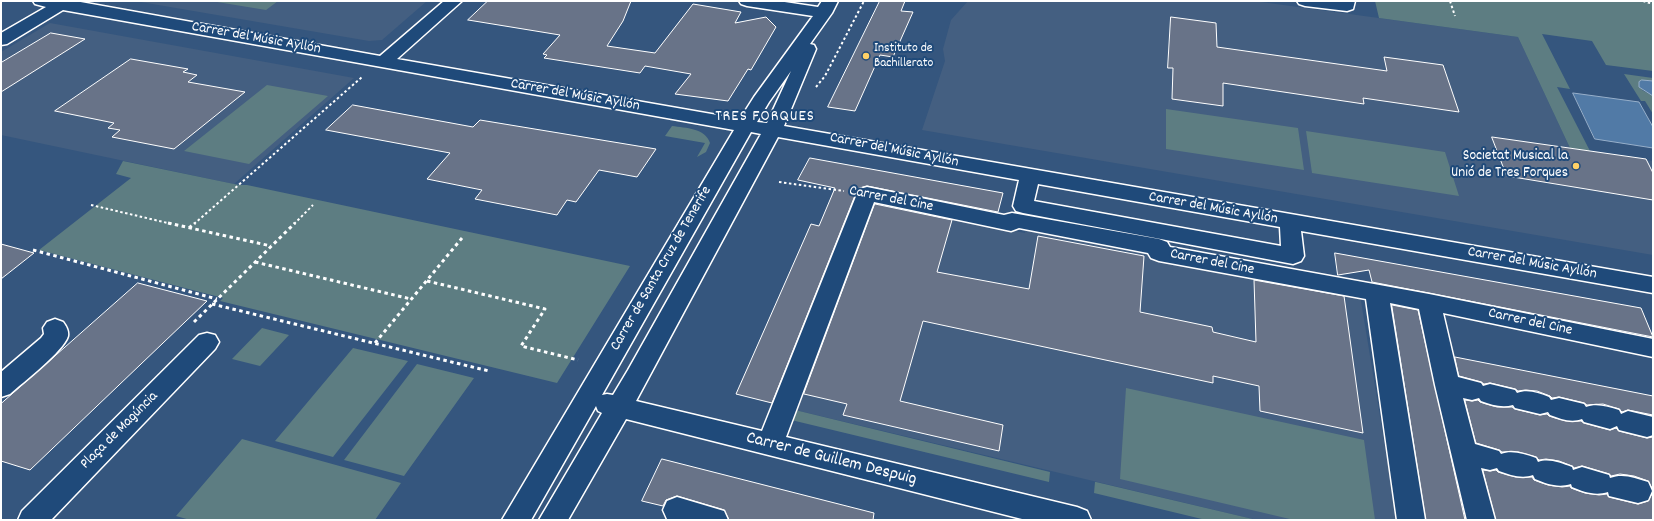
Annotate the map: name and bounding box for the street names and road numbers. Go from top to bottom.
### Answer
street label: Carrer del Músic Ayllón [190,19,322,59]
street label: Carrer del Músic Ayllón [509,76,641,116]
street label: Carrer del Músic Ayllón [828,130,960,172]
street label: Carrer del Cine [847,183,935,217]
street label: Carrer de Santa Cruz de Tenerife [608,184,716,354]
street label: Carrer del Músic Ayllón [1147,189,1279,229]
street label: Carrer del Músic Ayllón [1466,244,1598,284]
street label: Carrer del Cine [1168,246,1256,280]
street label: Carrer del Cine [1486,305,1574,341]
street label: Plaça de Magúncia [77,388,163,474]
street label: Carrer de Guillem Despuig [743,428,919,492]

